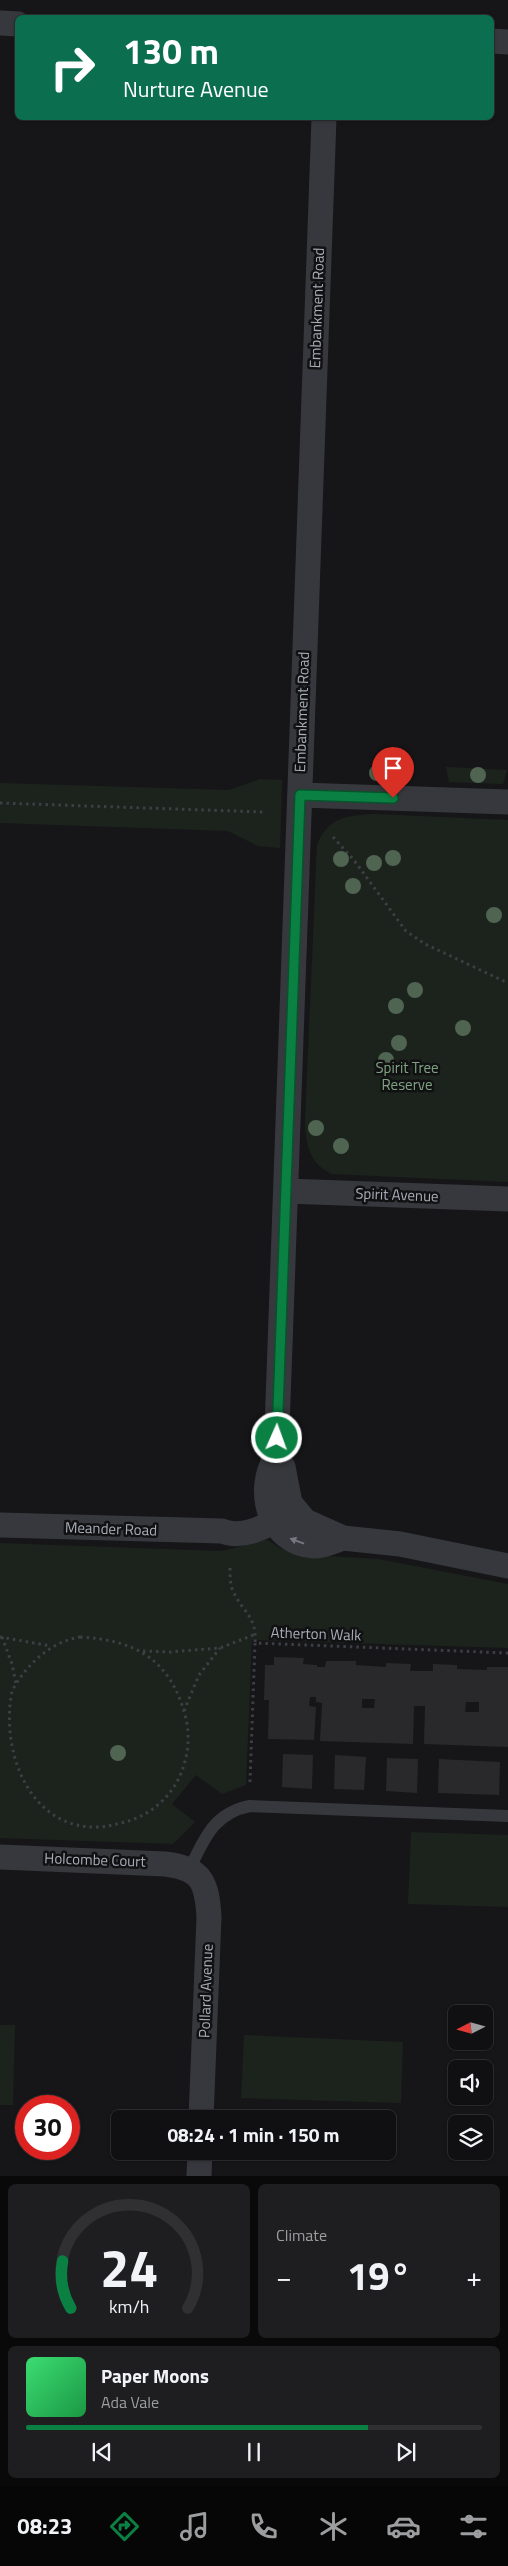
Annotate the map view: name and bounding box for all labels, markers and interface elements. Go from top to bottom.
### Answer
text: 130 m [123,24,219,78]
icon: right [40,35,105,100]
text: Nurture Avenue [123,72,269,106]
street label: Embankment Road [303,247,330,369]
street label: Embankment Road [288,651,315,773]
pin [372,747,414,798]
icon: arrive [379,754,407,782]
park label: Spirit Tree Reserve [375,1056,439,1096]
street label: Spirit Avenue [355,1182,439,1207]
position arrow [250,1411,302,1463]
street label: Meander Road [65,1515,157,1542]
one-way arrow [289,1537,304,1545]
street label: Atherton Walk [270,1620,362,1647]
street label: Holcombe Court [44,1846,147,1873]
street label: Pollard Avenue [192,1943,219,2039]
north arrow [448,2005,492,2050]
map controls [448,2005,493,2160]
button: sound [448,2060,493,2105]
speed limit sign: 30 [15,2095,80,2160]
button: layers [448,2115,493,2160]
text: 08:24 · 1 min · 150 m [167,2120,340,2149]
text: Climate [276,2223,327,2247]
text: 24 [100,2228,158,2307]
text: 19° [347,2247,411,2305]
text: − [276,2255,292,2298]
text: + [466,2255,482,2298]
text: km/h [109,2293,149,2320]
text: Paper Moons [101,2361,209,2390]
text: Ada Vale [101,2390,159,2414]
icon: previous [88,2438,116,2466]
icon: pause [240,2438,268,2466]
icon: next [392,2438,420,2466]
text: 08:23 [17,2509,72,2543]
icon: directions [107,2509,142,2544]
icon: music [177,2509,212,2544]
icon: phone [246,2509,281,2544]
icon: climate [316,2509,351,2544]
icon: car [386,2509,421,2544]
icon: filters [456,2509,491,2544]

